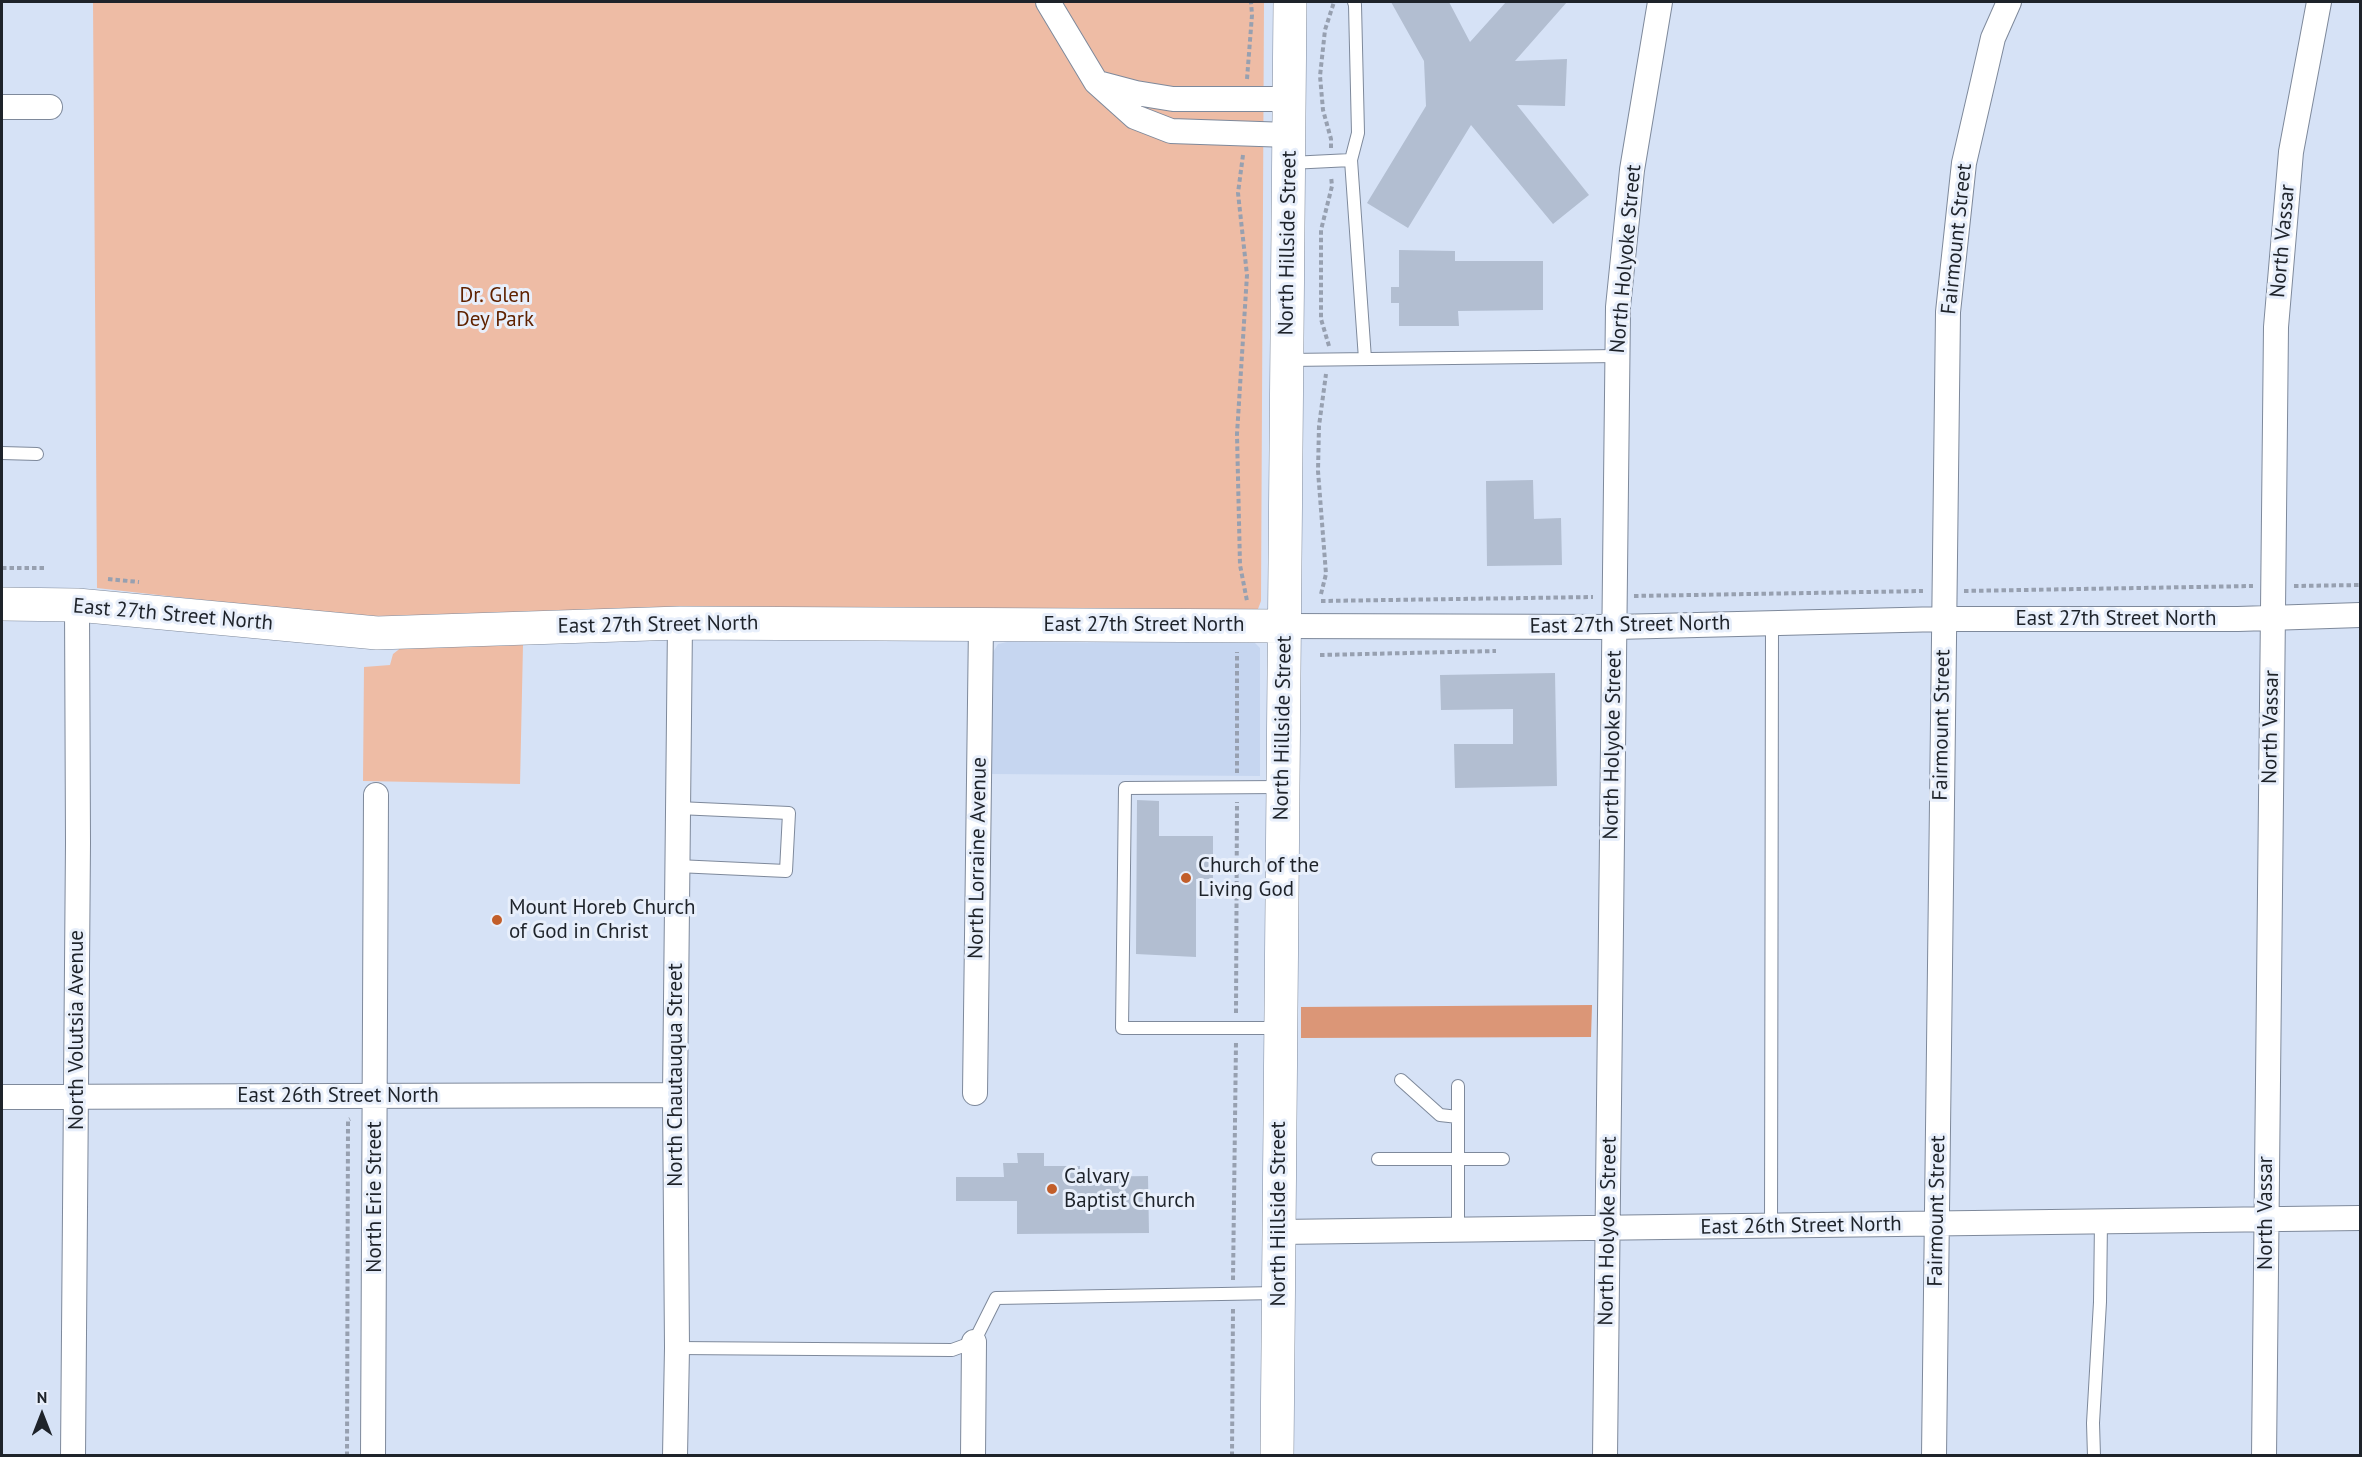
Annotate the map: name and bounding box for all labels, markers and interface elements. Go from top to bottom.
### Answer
street label: North Hillside Street [1274,150,1302,336]
street label: Fairmount Street [1937,162,1977,316]
street label: North Holyoke Street [1605,164,1647,354]
street label: North Vassar [2265,183,2301,299]
park label: Dr. Glen Dey Park [456,283,534,333]
street label: East 27th Street North [72,594,274,636]
street label: East 27th Street North [2016,606,2216,632]
street label: East 27th Street North [557,611,759,639]
street label: East 27th Street North [1529,611,1731,639]
street label: East 27th Street North [1044,612,1244,638]
street label: North Hillside Street [1269,635,1297,821]
street label: Fairmount Street [1928,649,1956,801]
street label: North Holyoke Street [1599,650,1627,840]
street label: North Vassar [2257,670,2285,784]
street label: North Lorraine Avenue [964,757,992,959]
place label: Church of the Living God [1198,853,1319,903]
marker: Church of the Living God [1179,871,1193,885]
place label: Mount Horeb Church of God in Christ [509,895,695,945]
marker: Mount Horeb Church of God in Christ [490,913,504,927]
street label: North Volutsia Avenue [64,930,90,1130]
street label: North Chautauqua Street [663,963,689,1187]
street label: East 26th Street North [237,1083,439,1109]
street label: North Erie Street [362,1121,388,1273]
street label: North Hillside Street [1266,1121,1292,1307]
street label: Fairmount Street [1923,1135,1951,1287]
street label: North Holyoke Street [1594,1136,1622,1326]
street label: North Vassar [2253,1156,2279,1270]
place label: Calvary Baptist Church [1064,1164,1195,1214]
marker: Calvary Baptist Church [1045,1182,1059,1196]
street label: East 26th Street North [1700,1212,1902,1240]
north arrow [12,1385,72,1445]
text: N [37,1387,47,1407]

